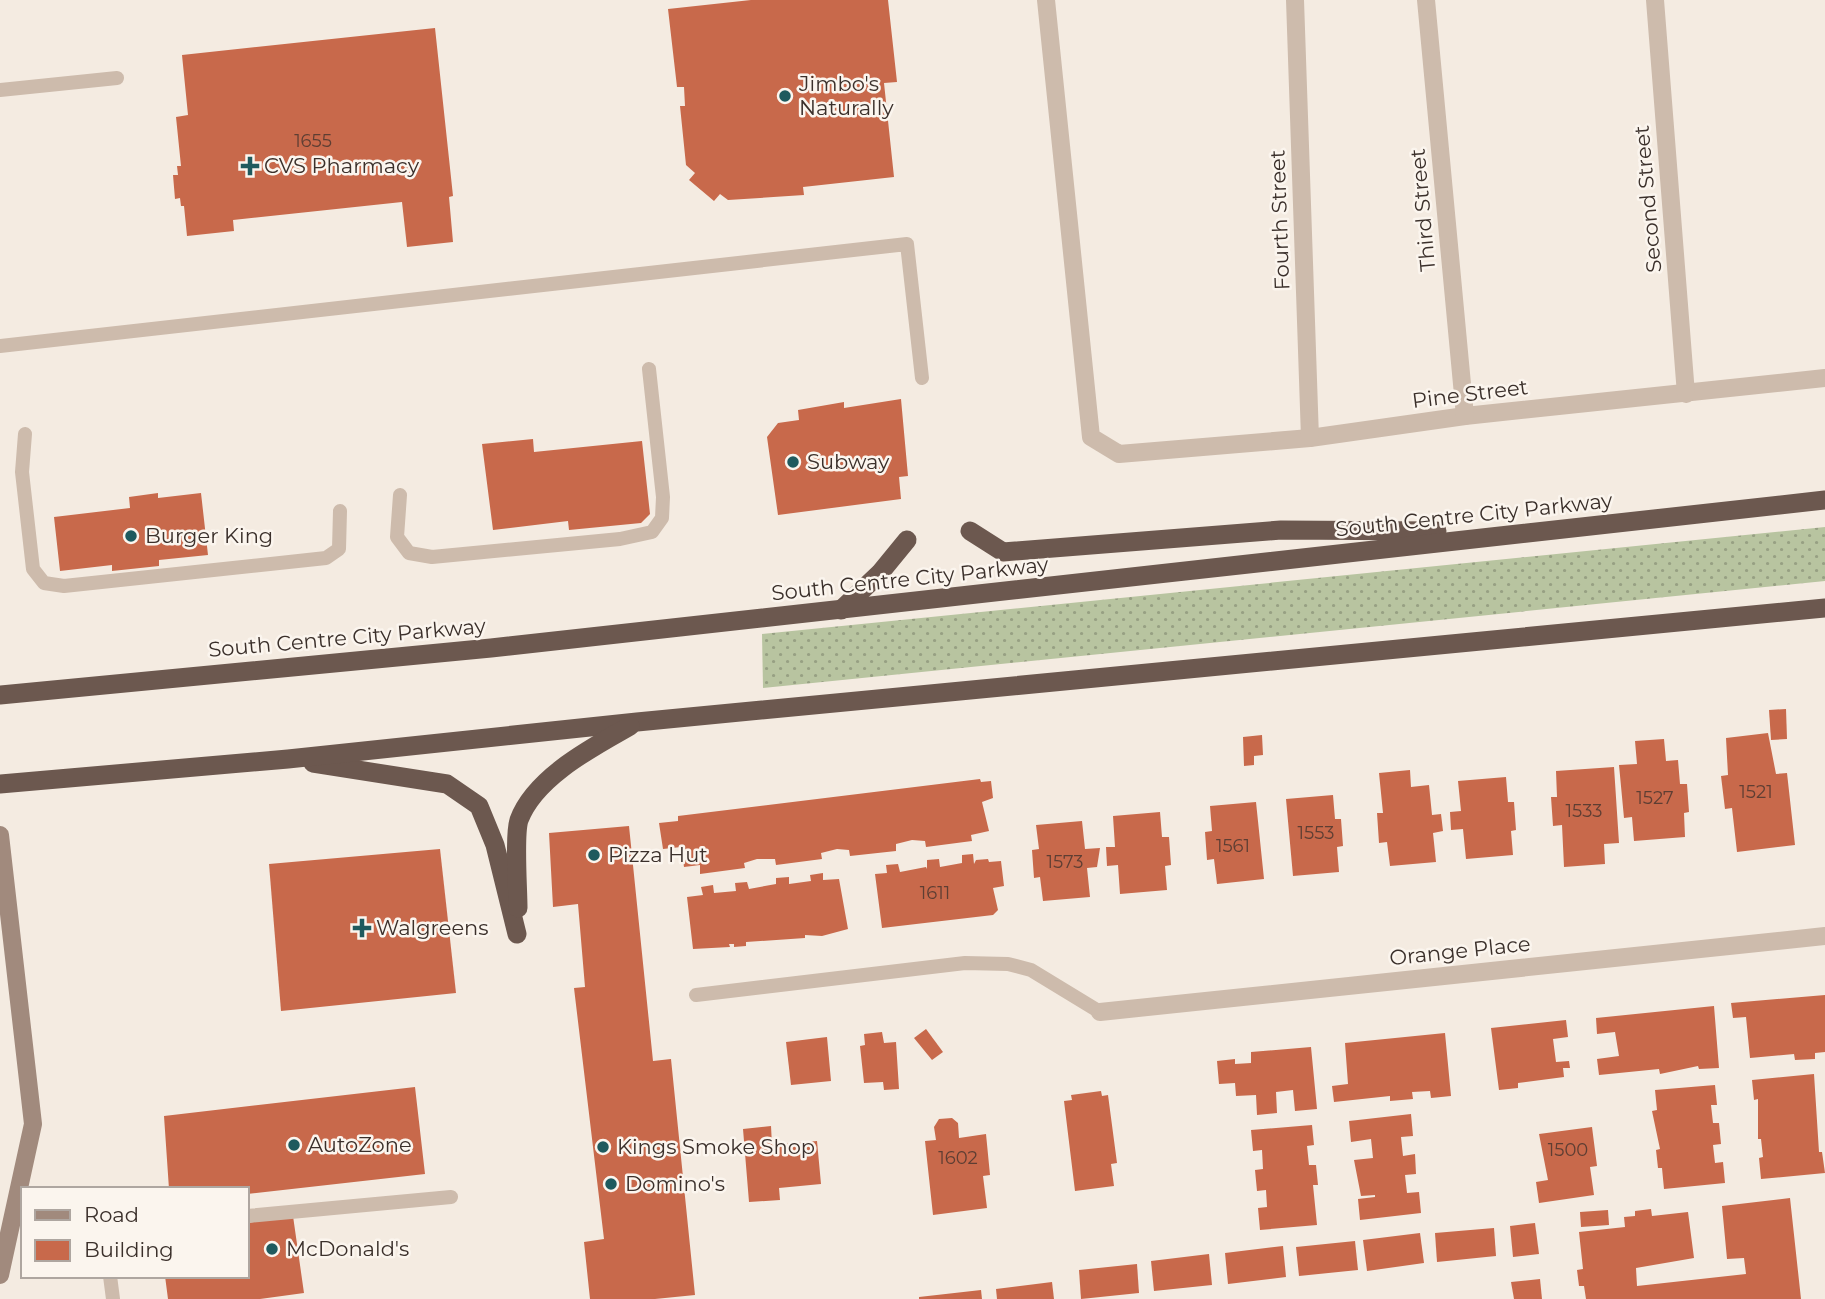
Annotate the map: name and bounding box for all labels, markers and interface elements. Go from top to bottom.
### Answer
place label: Jimbo's Naturally [798,71,894,120]
marker: Jimbo's Naturally [777,88,793,104]
street label: Second Street [1629,124,1666,274]
house number: 1655 [294,130,332,152]
street label: Third Street [1405,148,1440,273]
street label: Fourth Street [1265,149,1294,291]
place label: CVS Pharmacy [264,153,420,178]
marker: CVS Pharmacy [242,158,258,174]
street label: Pine Street [1411,374,1529,413]
place label: Subway [807,449,890,474]
marker: Subway [785,454,801,470]
street label: South Centre City Parkway [1334,487,1614,541]
place label: Burger King [145,523,273,548]
marker: Burger King [123,528,139,544]
street label: South Centre City Parkway [770,551,1050,605]
street label: South Centre City Parkway [207,613,487,662]
house number: 1521 [1739,781,1773,803]
house number: 1527 [1636,787,1674,809]
house number: 1533 [1566,800,1602,822]
house number: 1553 [1298,822,1334,844]
house number: 1561 [1216,835,1250,857]
place label: Pizza Hut [608,842,708,867]
marker: Pizza Hut [586,847,602,863]
house number: 1573 [1046,851,1084,873]
house number: 1611 [920,882,950,904]
place label: Walgreens [376,915,489,940]
marker: Walgreens [354,920,370,936]
street label: Orange Place [1388,931,1532,970]
place label: AutoZone [308,1132,412,1157]
place label: Kings Smoke Shop [617,1134,815,1159]
marker: AutoZone [286,1137,302,1153]
marker: Kings Smoke Shop [595,1139,611,1155]
house number: 1500 [1548,1139,1588,1161]
house number: 1602 [938,1147,978,1169]
place label: Domino's [625,1171,725,1196]
marker: Domino's [603,1176,619,1192]
legend [21,1187,248,1278]
text: Road [84,1202,139,1227]
place label: McDonald's [286,1236,409,1261]
text: Building [84,1237,174,1262]
marker: McDonald's [264,1241,280,1257]

